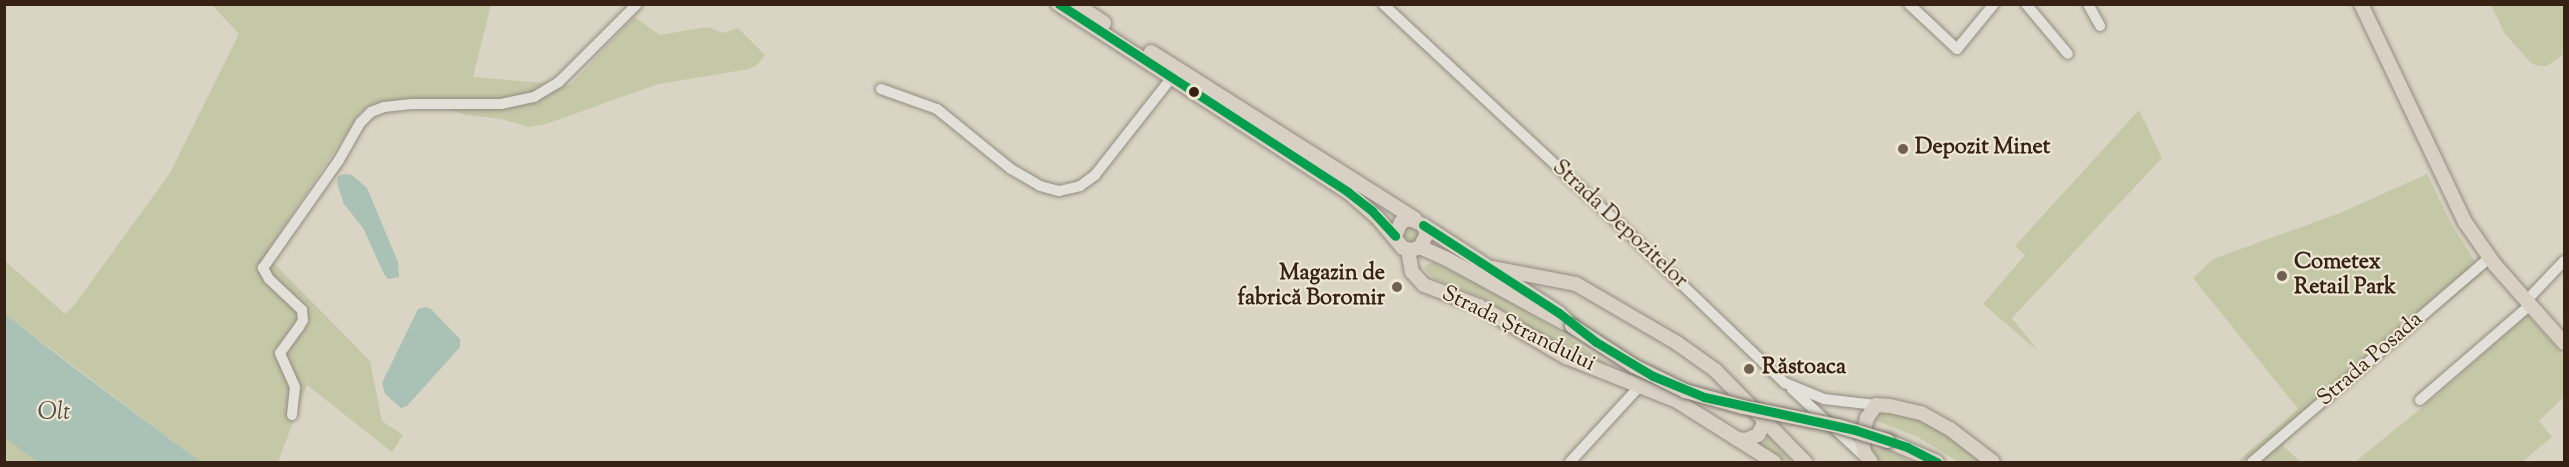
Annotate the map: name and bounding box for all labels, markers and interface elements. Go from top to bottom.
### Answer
unlabelled marker [1188,86,1200,98]
place label: Depozit Minet [1915,136,2050,162]
marker: Depozit Minet [1896,142,1910,156]
street label: Strada Depozitelor [1546,155,1692,295]
place label: Cometex Retail Park [2294,250,2396,302]
place label: Magazin de fabrică Boromir [1238,261,1385,312]
marker: Cometex Retail Park [2275,269,2289,283]
marker: Magazin de fabrică Boromir [1390,280,1404,294]
street label: Strada Ștrandului [1437,281,1599,379]
street label: Strada Posada [2313,307,2429,413]
place label: Răstoaca [1762,356,1846,382]
marker: Răstoaca [1740,360,1758,378]
water label: Olt [38,400,70,428]

